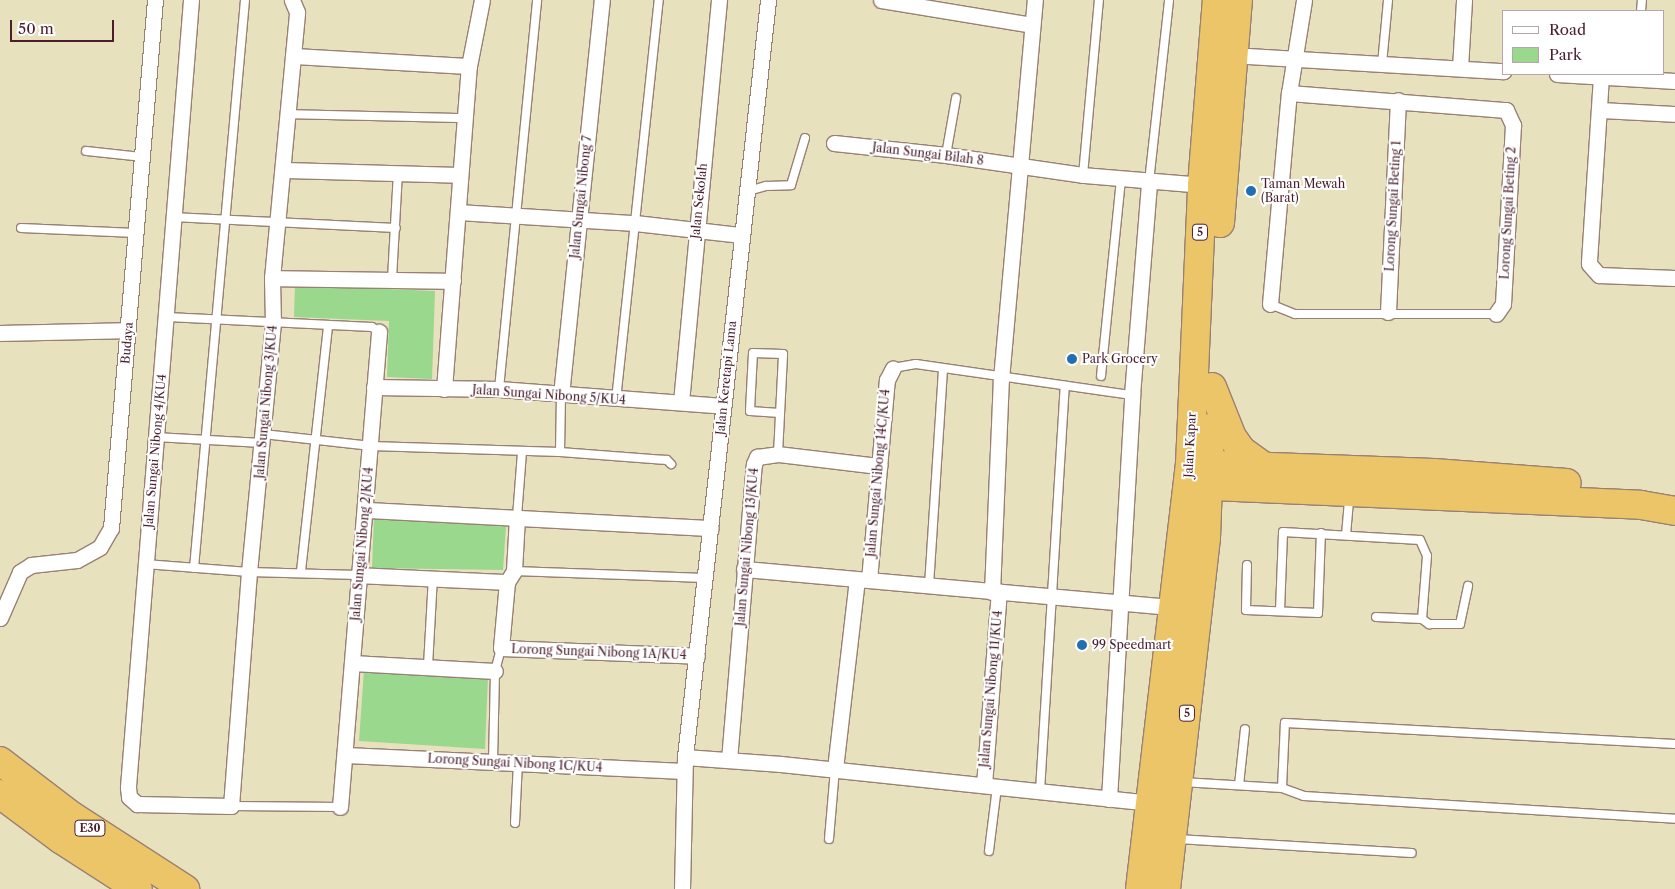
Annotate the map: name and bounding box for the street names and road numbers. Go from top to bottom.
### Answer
street label: Jalan Sungai Nibong 7 [567,135,595,259]
street label: Jalan Sungai Bilah 8 [871,140,985,168]
street label: Lorong Sungai Beting 1 [1382,140,1404,272]
street label: Lorong Sungai Beting 2 [1497,146,1519,280]
street label: Jalan Sekolah [688,162,710,240]
road number: 5 [1191,223,1209,240]
street label: Jalan Keretapi Lama [713,320,739,436]
street label: Budaya [118,322,136,364]
street label: Jalan Sungai Nibong 3/KU4 [252,325,280,479]
street label: Jalan Sungai Nibong 4/KU4 [141,373,169,529]
street label: Jalan Sungai Nibong 5/KU4 [472,382,626,408]
street label: Jalan Sungai Nibong 14C/KU4 [863,388,893,558]
street label: Jalan Kapar [1181,412,1199,478]
street label: Jalan Sungai Nibong 2/KU4 [348,466,376,622]
street label: Jalan Sungai Nibong 13/KU4 [733,467,761,627]
street label: Jalan Sungai Nibong 11/KU4 [977,610,1005,768]
street label: Lorong Sungai Nibong 1A/KU4 [511,642,687,662]
road number: 5 [1178,704,1196,721]
street label: Lorong Sungai Nibong 1C/KU4 [427,751,603,775]
road number: E30 [74,820,106,836]

